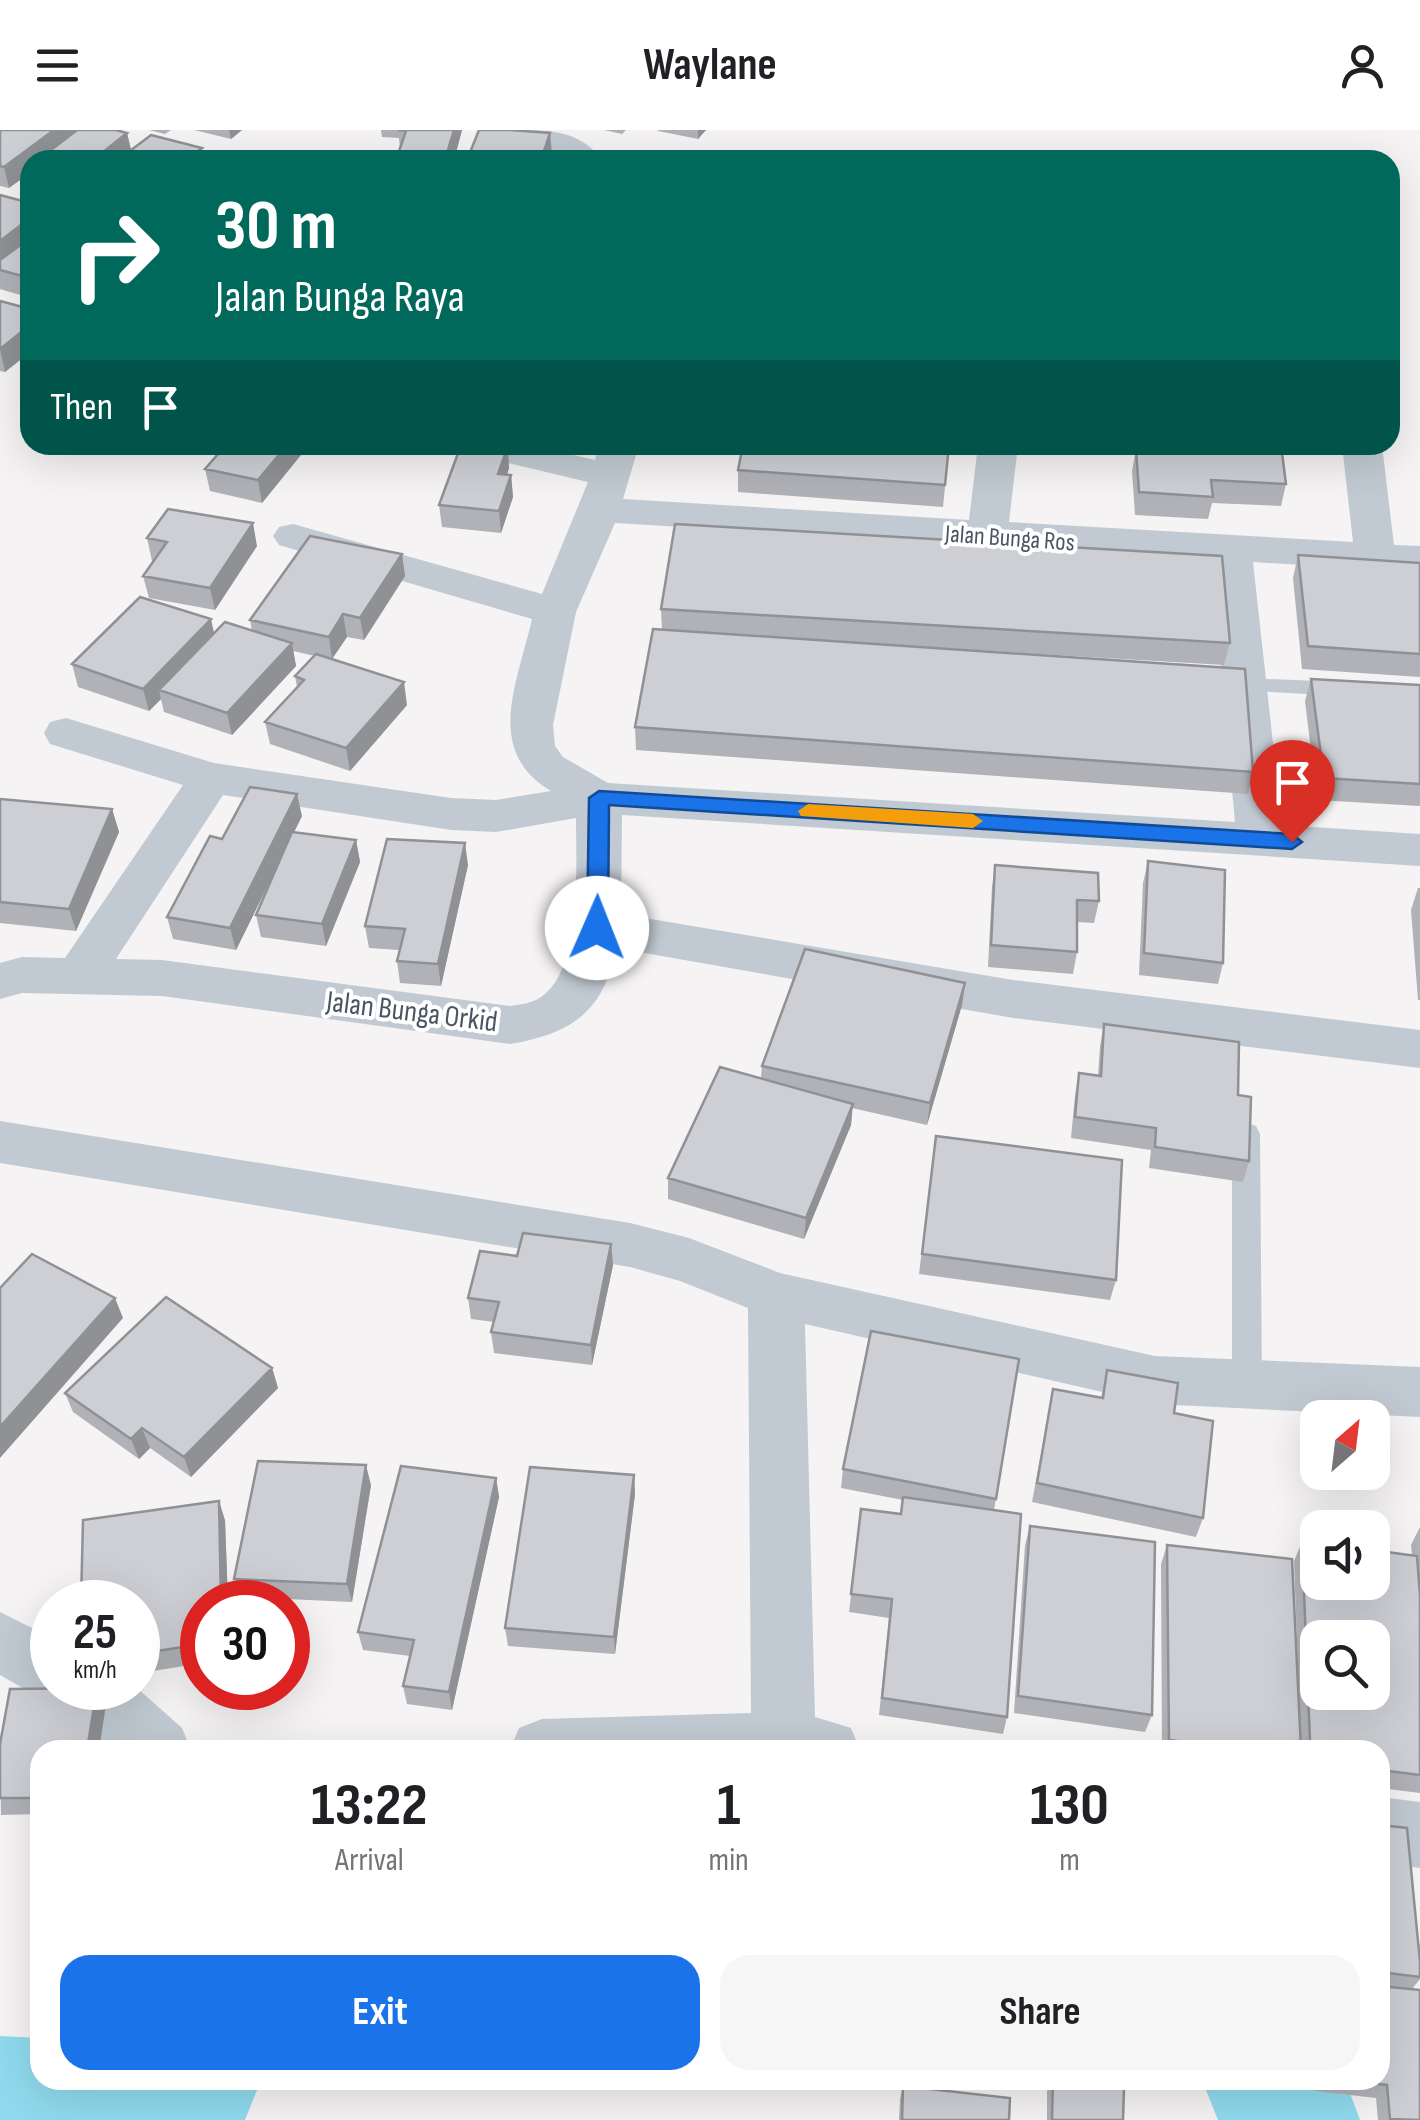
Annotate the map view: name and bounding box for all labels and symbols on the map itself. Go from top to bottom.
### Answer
street label: Jalan Bunga Ros [943,518,1076,558]
pin [1250,740,1335,843]
position arrow [545,876,649,980]
street label: Jalan Bunga Orkid [323,984,499,1040]
north arrow [1300,1400,1390,1490]
speed limit sign: 30 [180,1580,310,1710]

